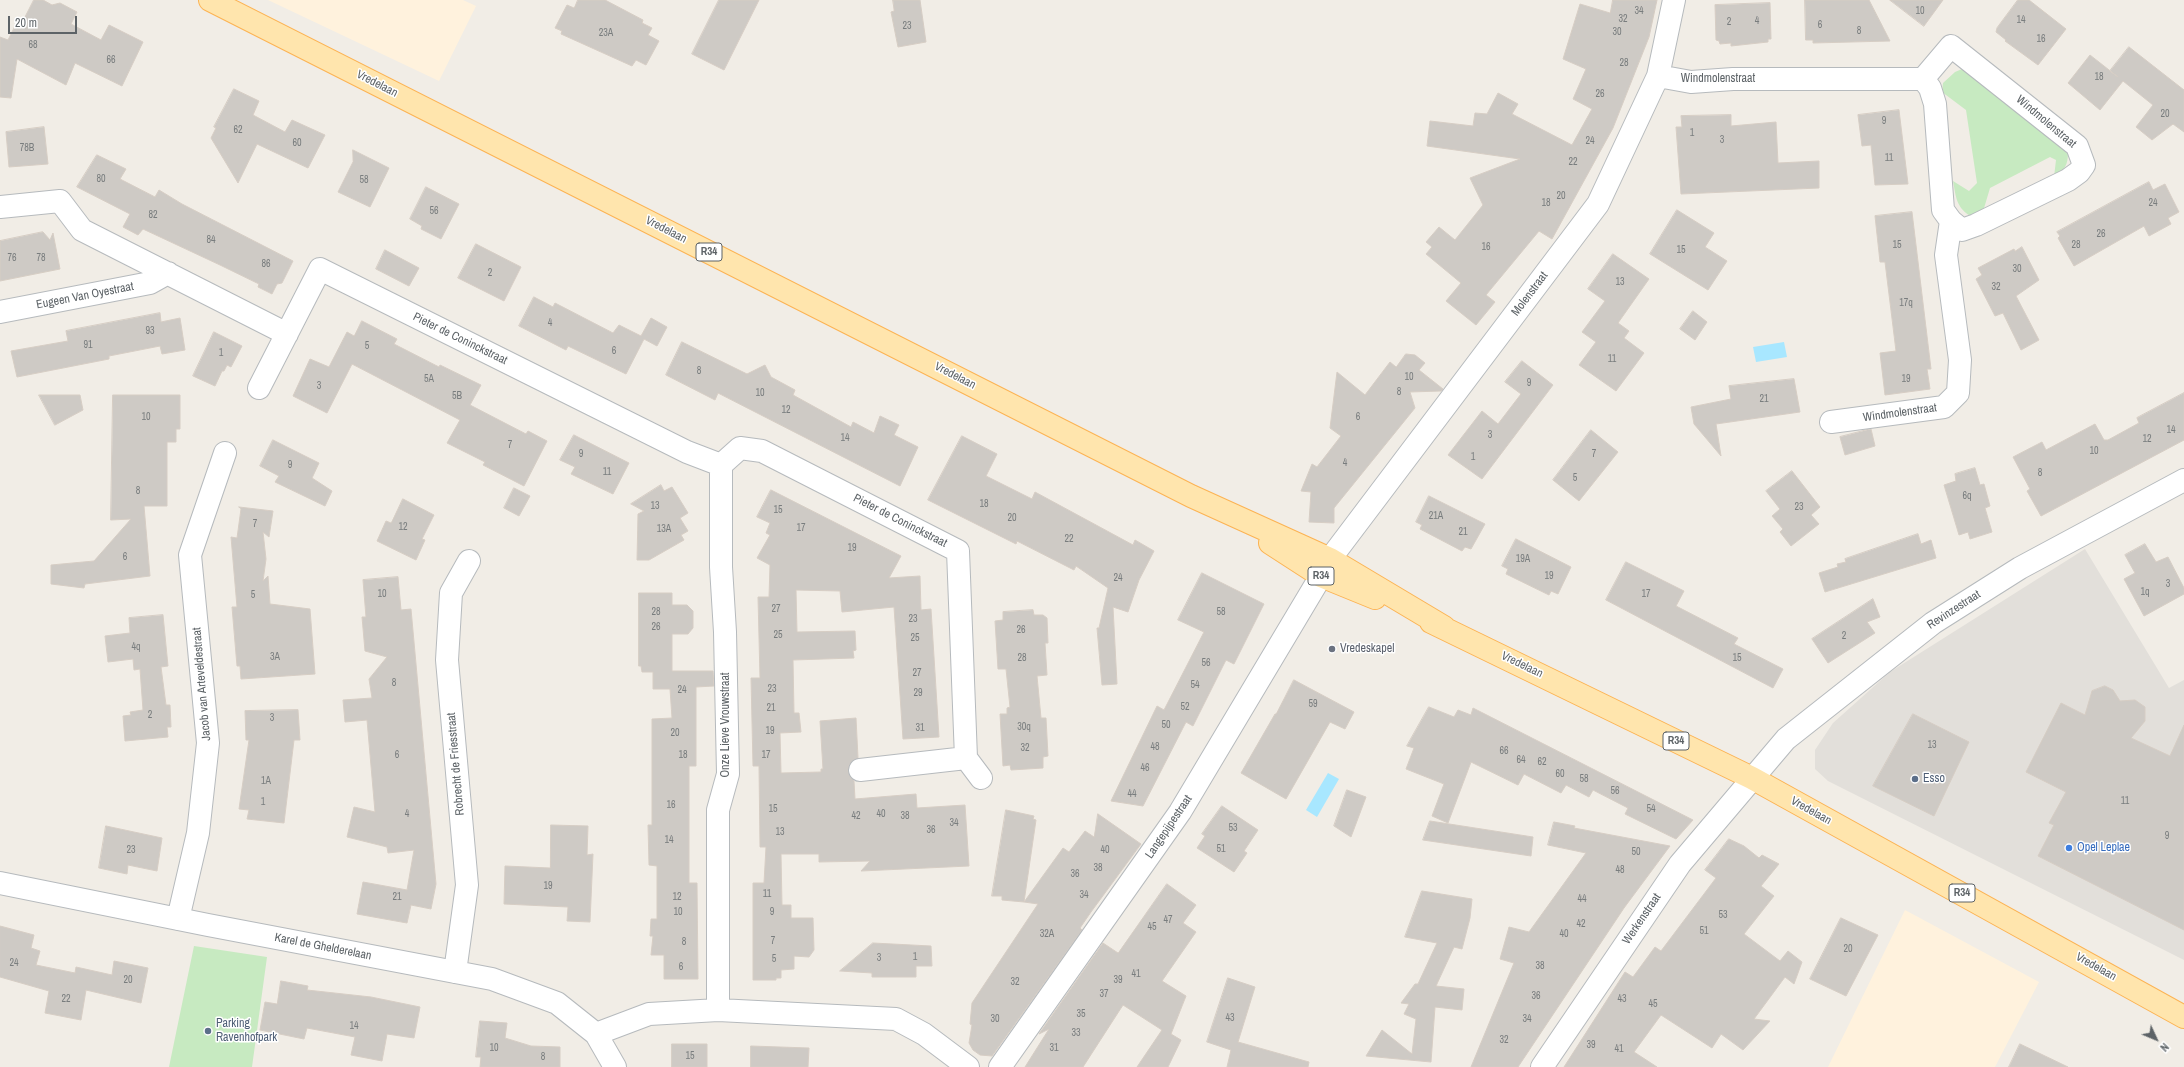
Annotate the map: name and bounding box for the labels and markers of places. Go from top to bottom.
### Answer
place label: Vredeskapel [1340,642,1394,656]
marker: Vredeskapel [1327,644,1337,654]
place label: Esso [1923,772,1945,786]
marker: Esso [1910,774,1920,784]
place label: Opel Leplae [2077,841,2130,855]
marker: Opel Leplae [2064,843,2074,853]
place label: Parking Ravenhofpark [216,1017,277,1045]
marker: Parking Ravenhofpark [203,1026,213,1036]

